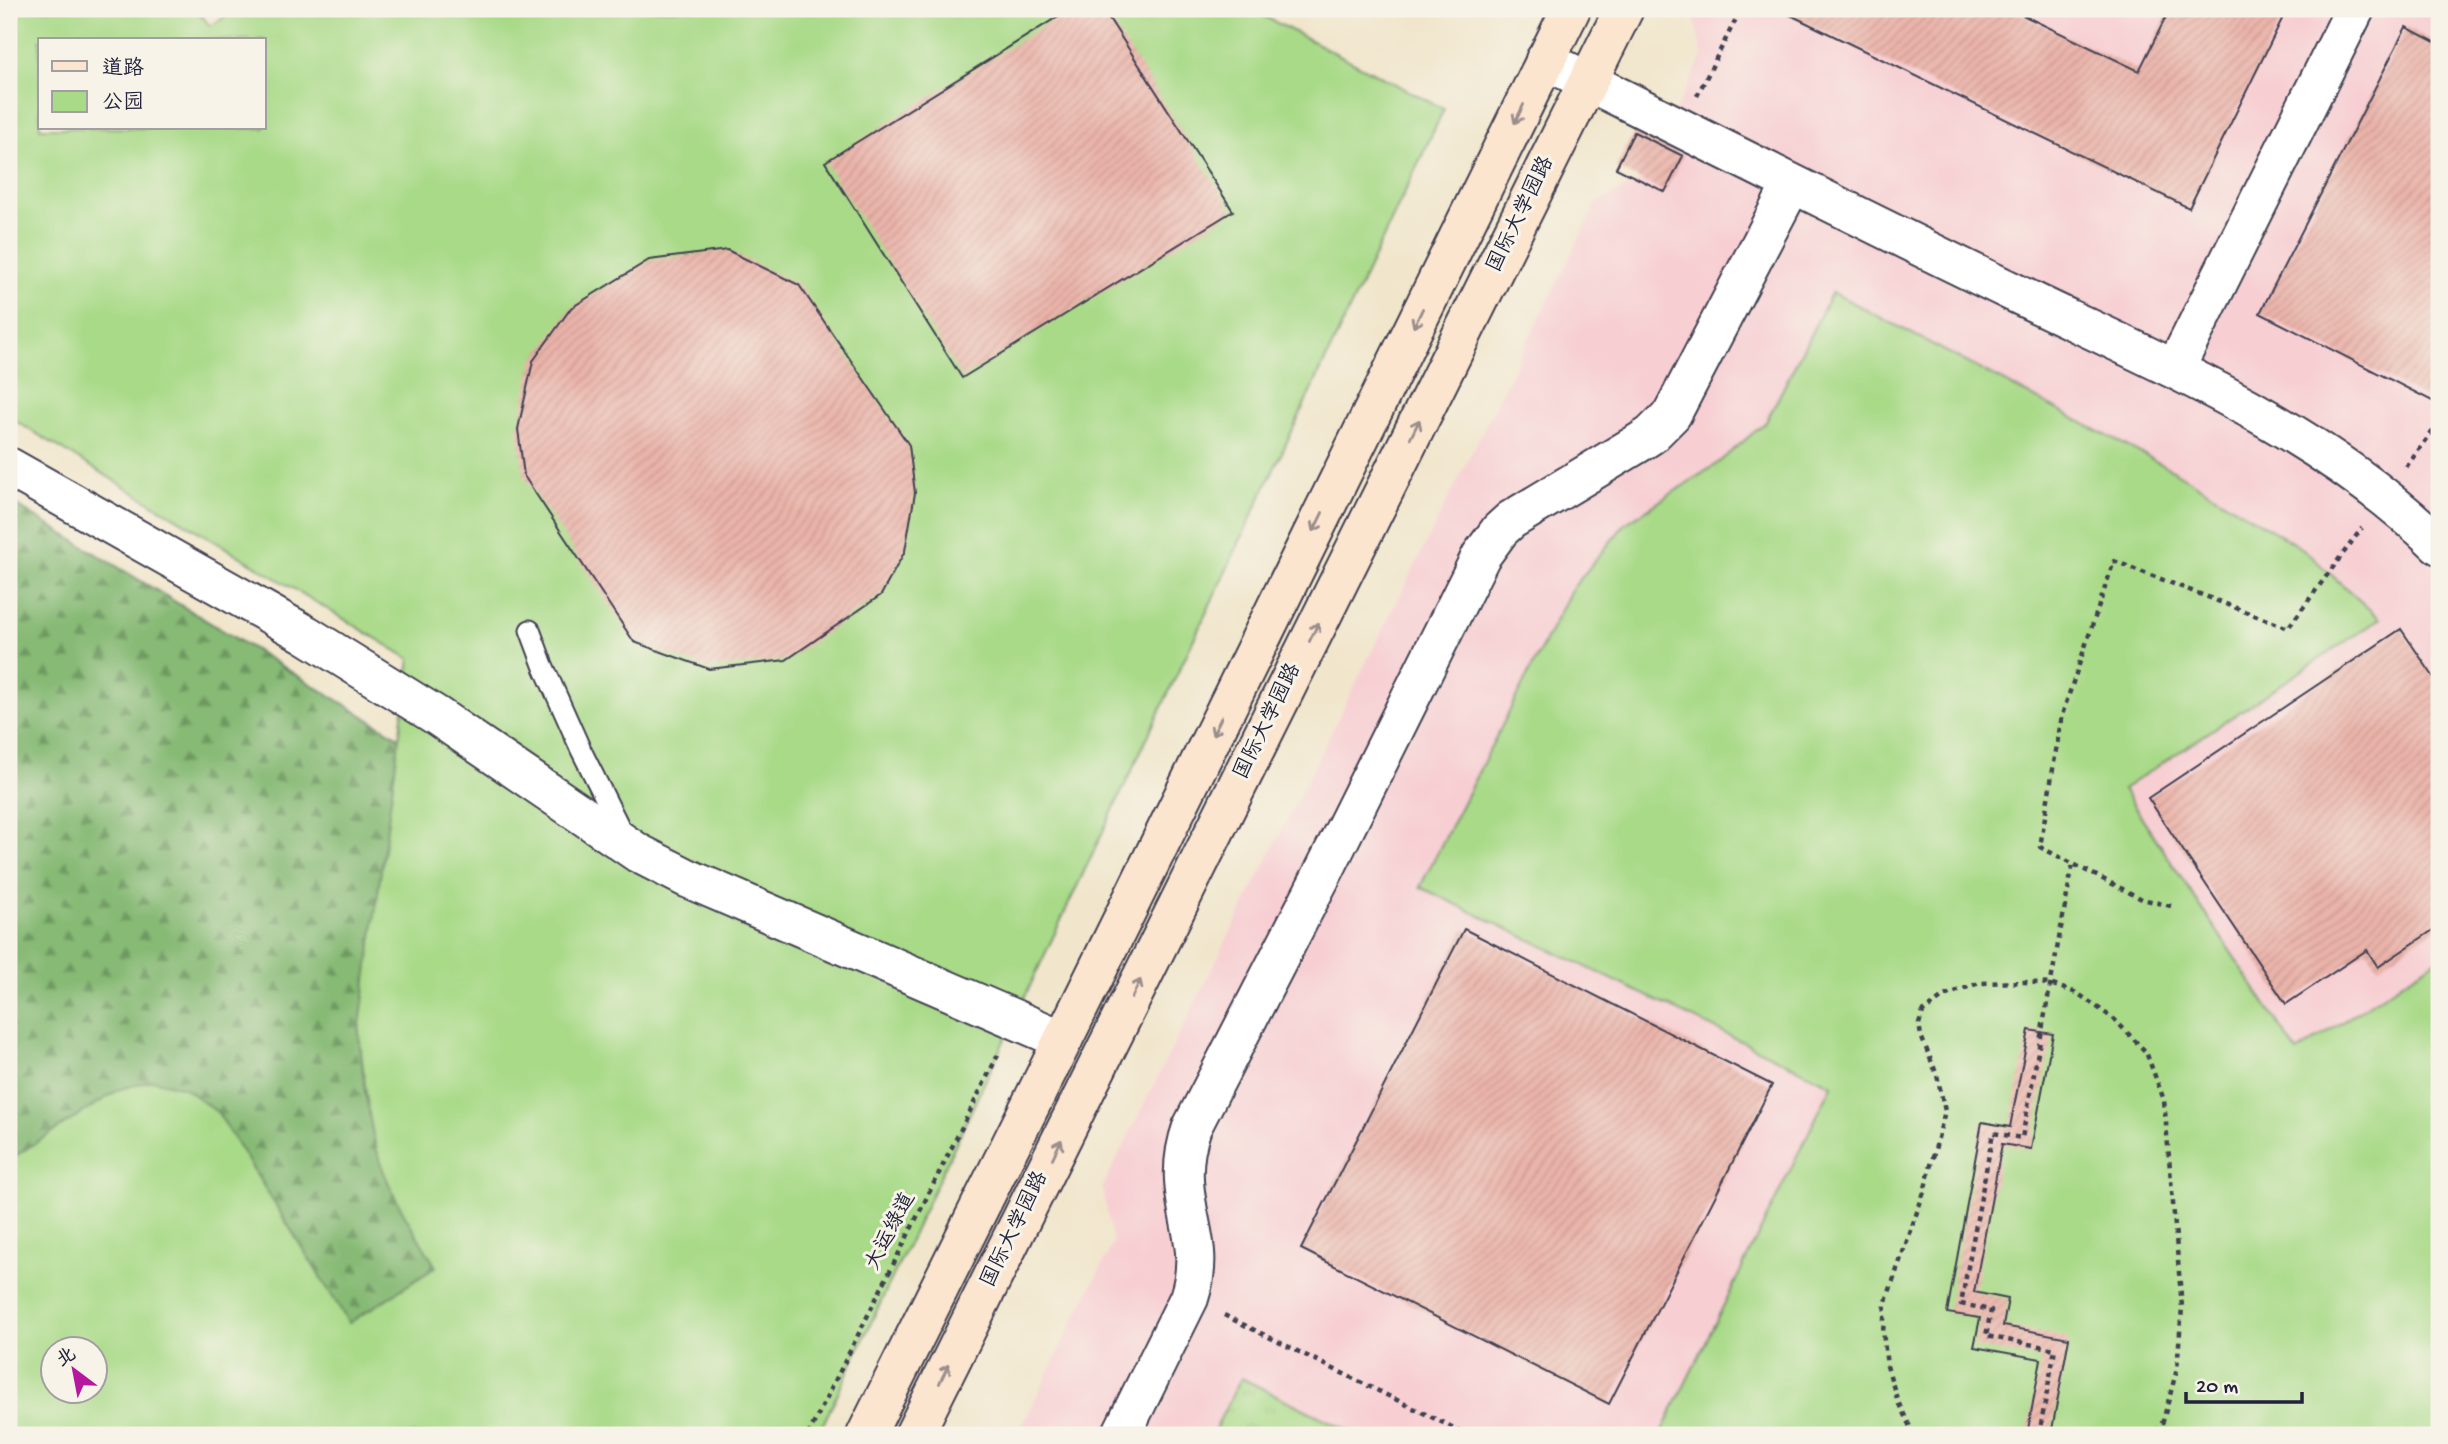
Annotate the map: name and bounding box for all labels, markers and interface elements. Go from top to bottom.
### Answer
legend [38,38,266,130]
text: 道路 [102,56,144,83]
text: 公园 [102,91,144,117]
one-way arrow [1511,103,1525,124]
street label: 国际大学园路 [1481,152,1561,277]
one-way arrow [1411,307,1425,328]
one-way arrow [1409,419,1423,440]
one-way arrow [1310,511,1324,532]
one-way arrow [1307,622,1321,643]
street label: 国际大学园路 [1228,659,1308,784]
one-way arrow [1210,715,1224,736]
one-way arrow [1129,979,1143,1000]
one-way arrow [1050,1139,1064,1159]
street label: 国际大学园路 [975,1167,1055,1292]
street label: 大运绿道 [861,1188,922,1275]
north arrow [38,1336,108,1406]
text: 北 [53,1344,81,1373]
scale bar [2186,1360,2301,1404]
one-way arrow [938,1364,952,1385]
text: 20 m [2196,1376,2238,1401]

